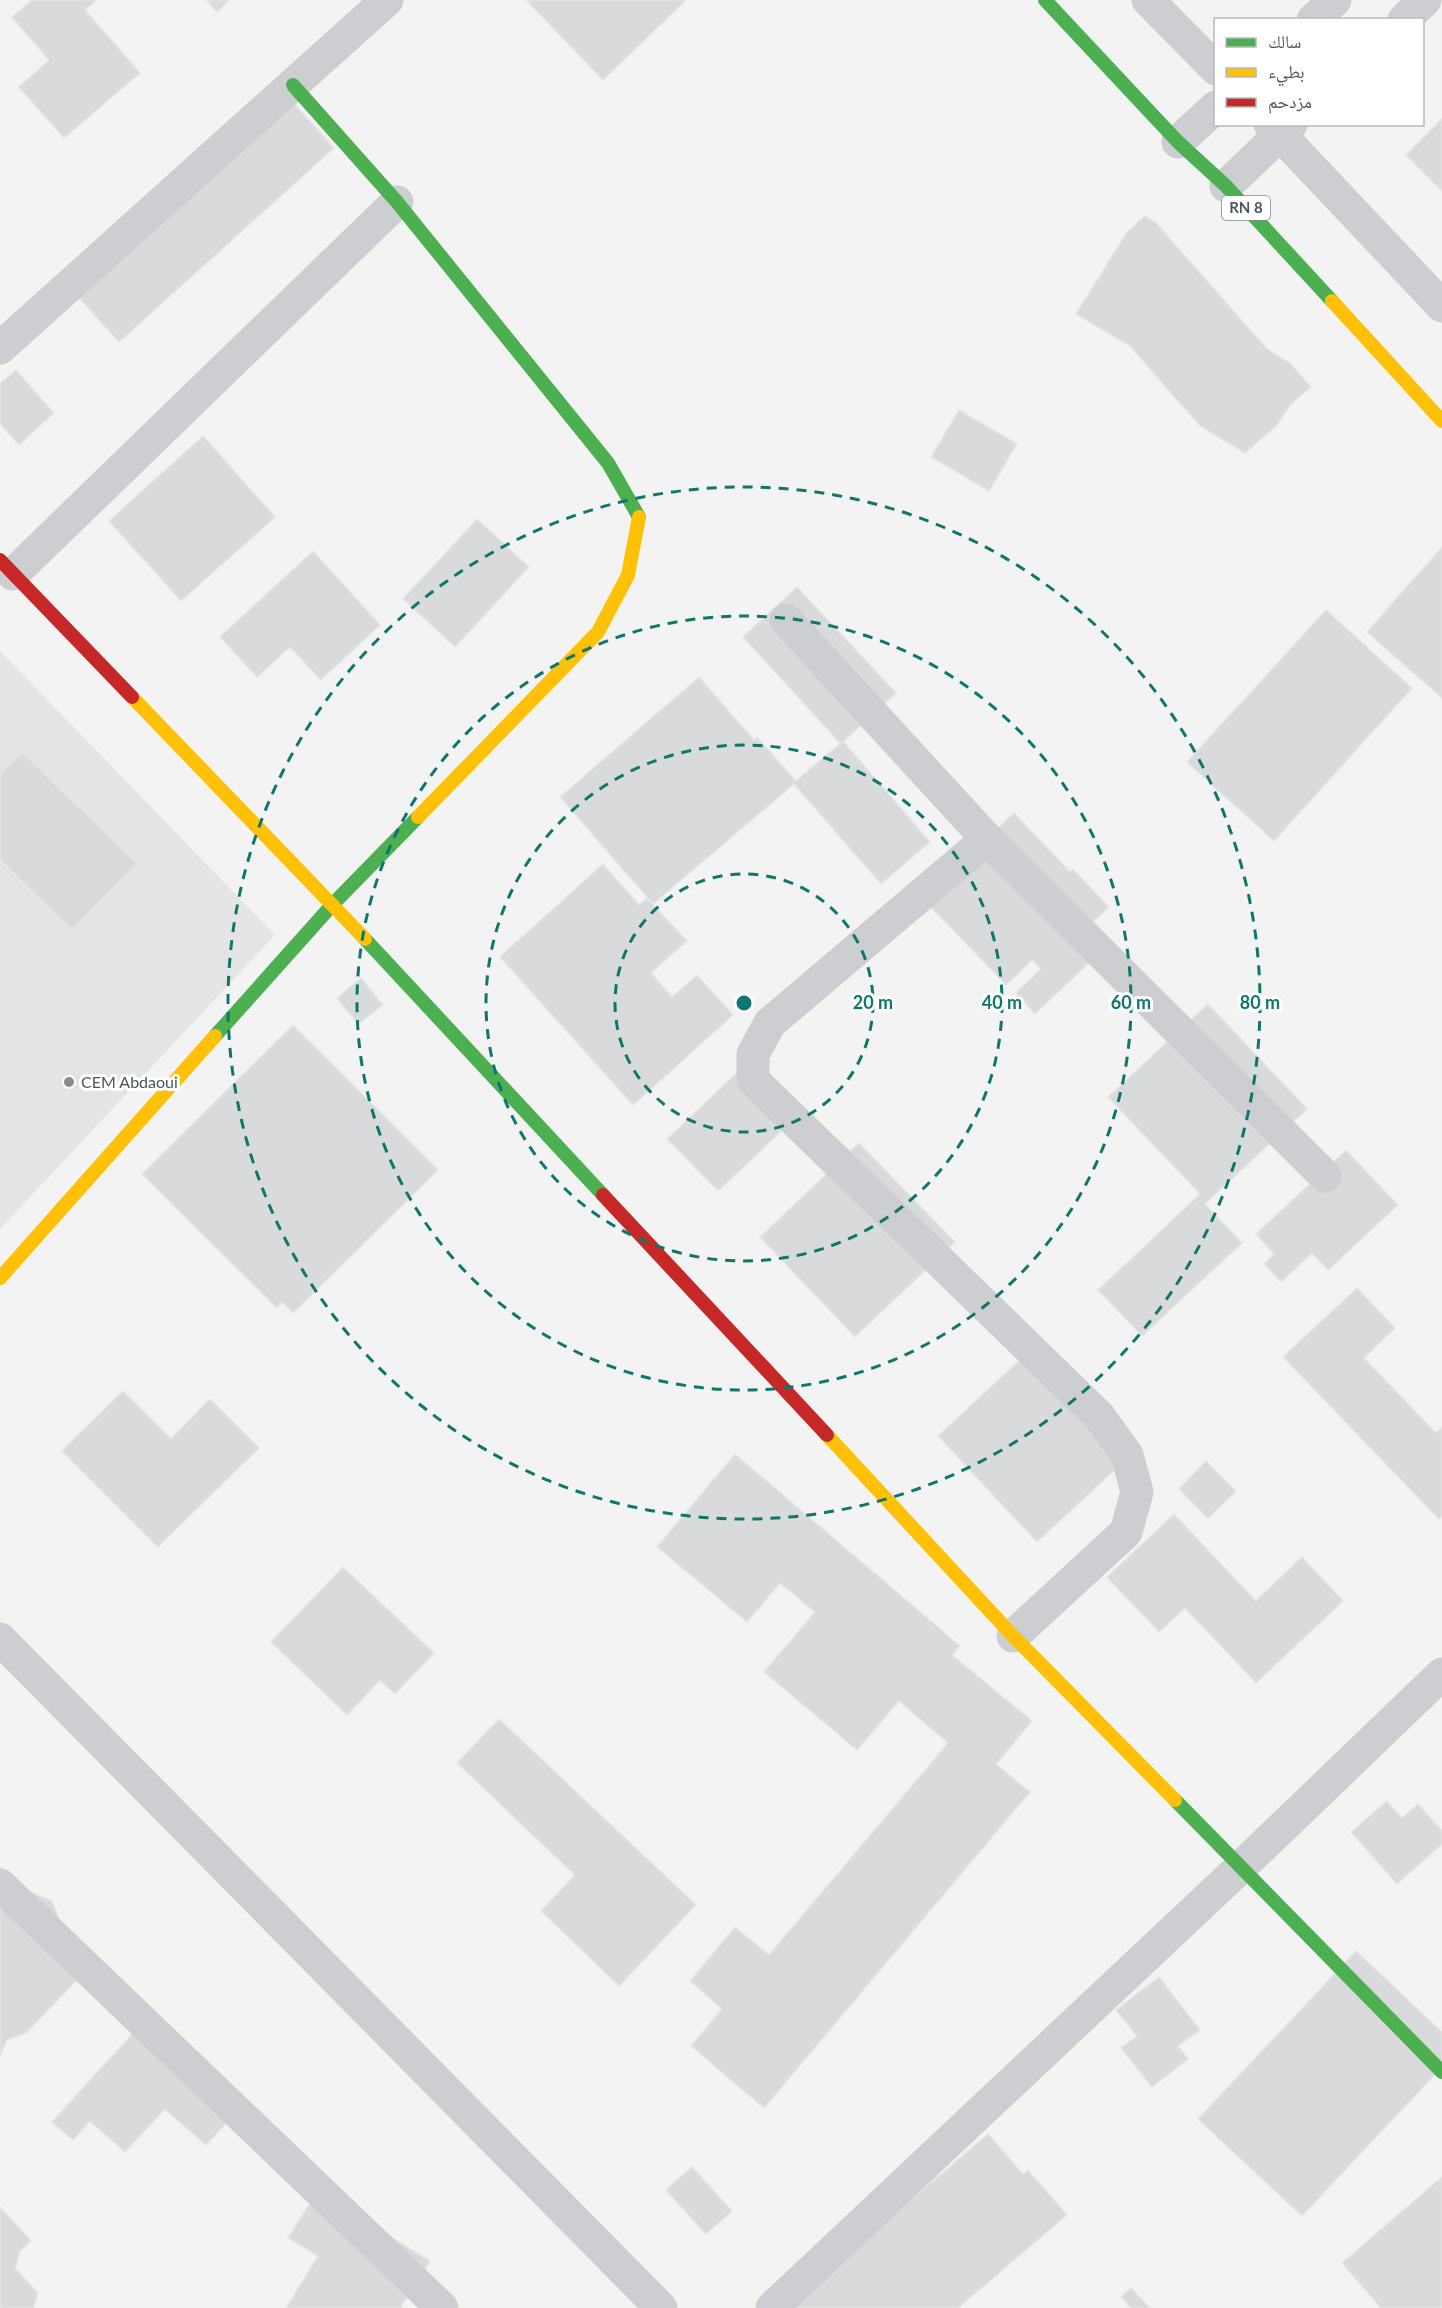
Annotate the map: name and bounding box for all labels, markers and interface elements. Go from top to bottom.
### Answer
legend [1214,18,1424,126]
text: سالك [1268,30,1301,52]
text: بطيء [1268,60,1305,87]
text: مزدحم [1268,90,1312,114]
road number: RN 8 [1222,196,1270,220]
text: 20 m [853,991,893,1013]
text: 40 m [982,991,1022,1013]
text: 60 m [1111,991,1151,1013]
text: 80 m [1240,991,1280,1013]
centre of rings [734,993,754,1013]
place label: CEM Abdaoui [81,1072,178,1091]
marker: CEM Abdaoui [62,1075,76,1089]

